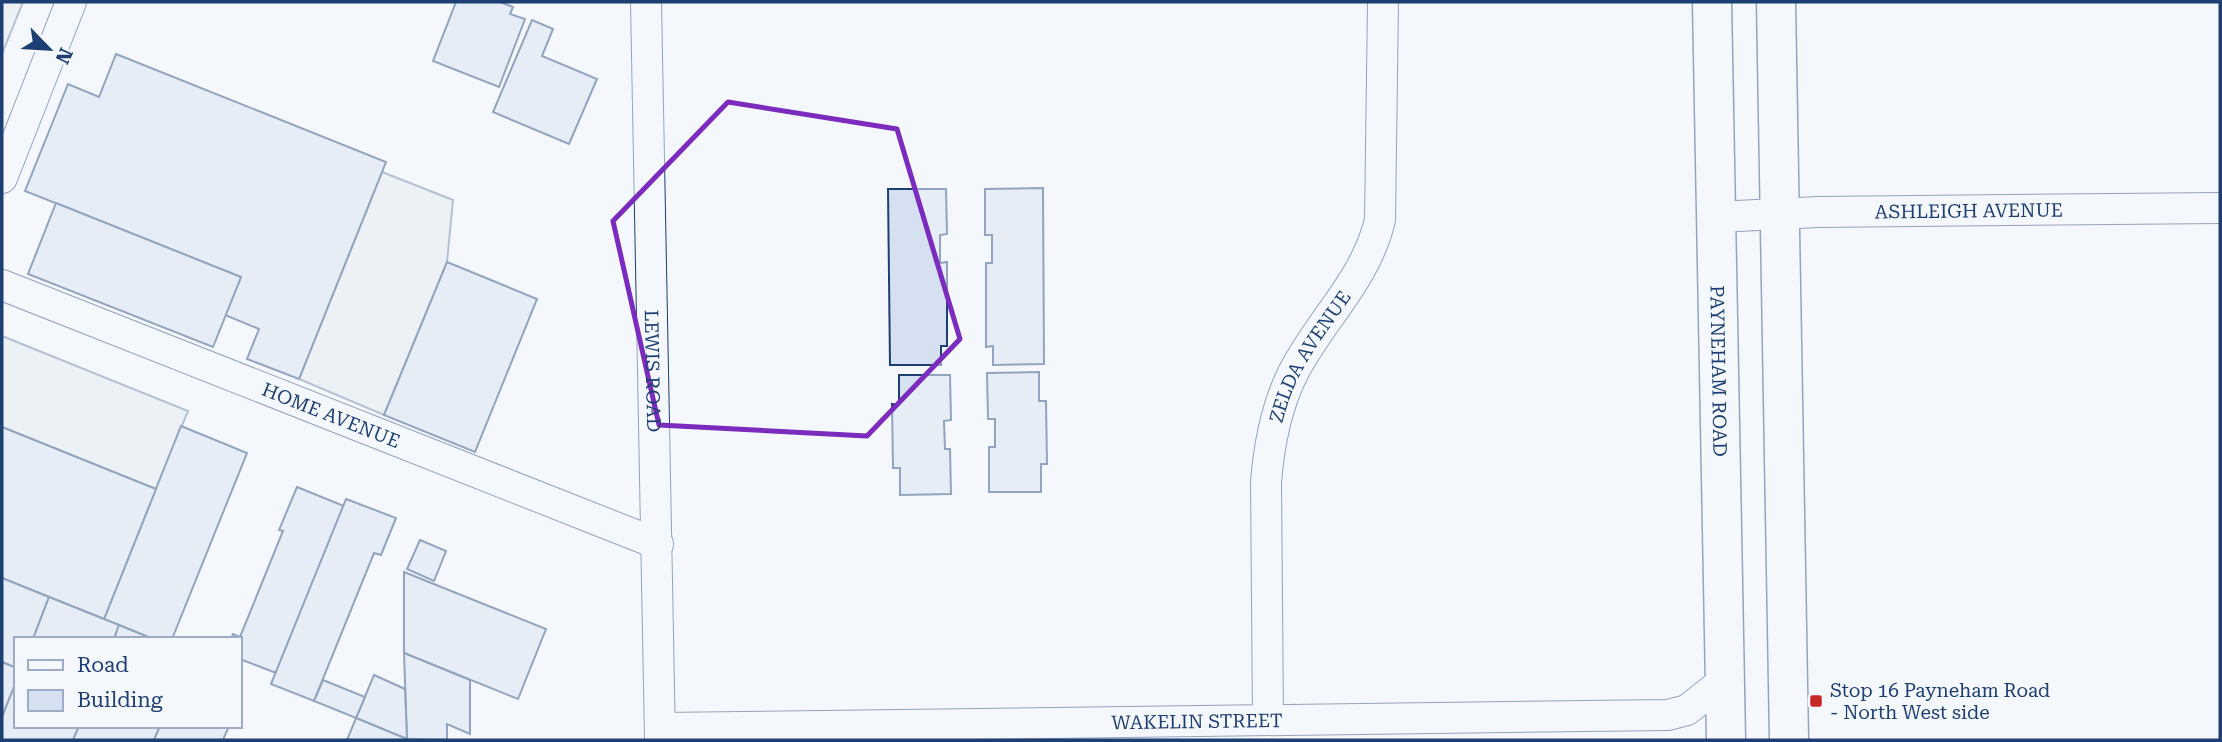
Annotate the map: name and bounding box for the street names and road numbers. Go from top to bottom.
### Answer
street label: ASHLEIGH AVENUE [1875,198,2063,223]
street label: PAYNEHAM ROAD [1706,285,1732,457]
street label: ZELDA AVENUE [1264,286,1355,425]
street label: LEWIS ROAD [640,309,666,433]
street label: HOME AVENUE [259,377,404,453]
street label: WAKELIN STREET [1111,708,1283,734]

